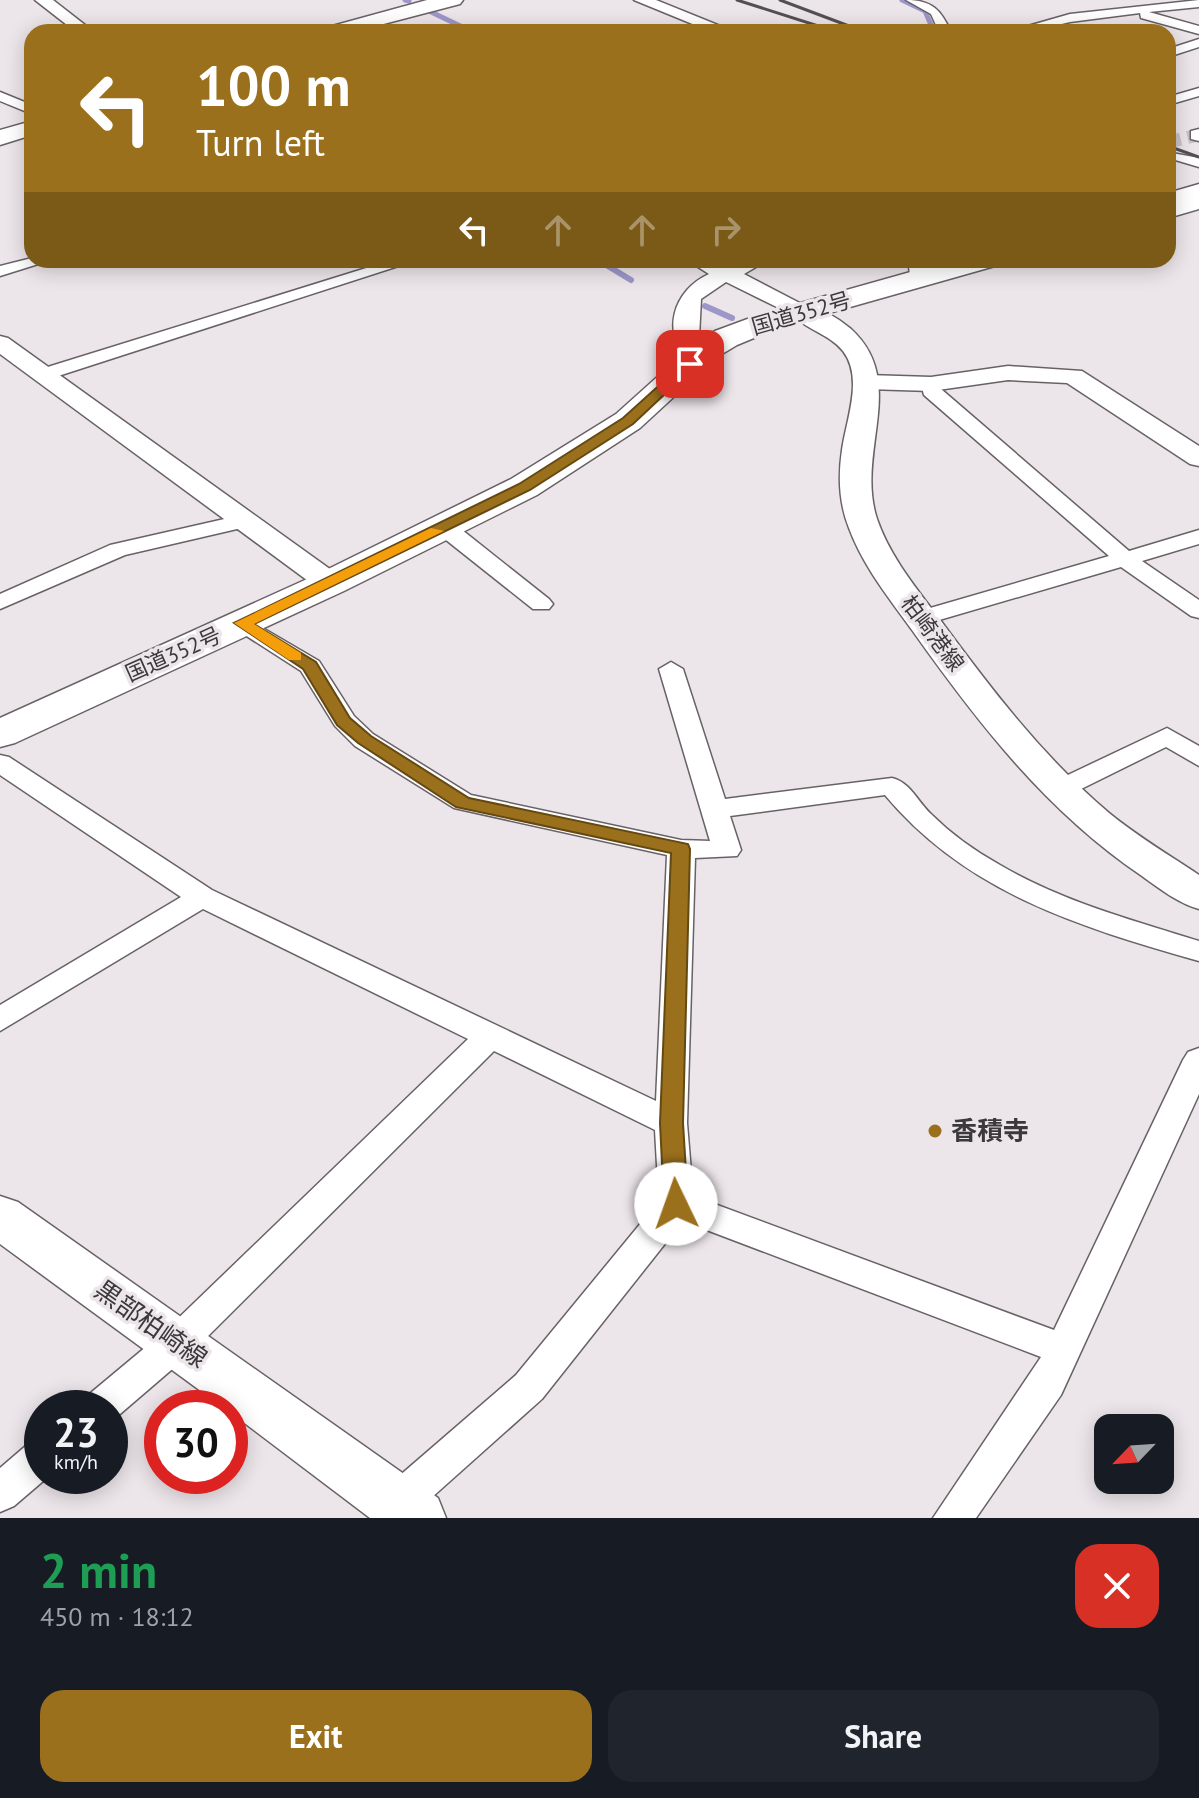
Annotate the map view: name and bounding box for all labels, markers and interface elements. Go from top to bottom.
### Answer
text: 100 m [196,49,351,121]
icon: left [64,56,168,160]
text: Turn left [196,119,325,166]
icon: left [452,208,496,252]
icon: ahead [536,208,580,252]
icon: ahead [620,208,664,252]
icon: right [704,208,748,252]
street label: 国道352号 [748,285,854,341]
pin [656,330,724,398]
icon: arrive [668,342,712,386]
street label: 柏崎港線 [895,589,971,677]
street label: 国道352号 [121,620,225,688]
place label: 香積寺 [951,1114,1029,1147]
marker: 香積寺 [926,1122,944,1140]
position arrow [634,1162,718,1246]
street label: 黒部柏崎線 [89,1273,214,1374]
speed limit sign: 30 [144,1390,248,1494]
text: 23 [53,1406,99,1458]
north arrow [1094,1414,1174,1494]
map controls [1094,1414,1174,1494]
text: km/h [54,1449,98,1475]
text: 2 min [40,1539,157,1601]
button: close [1075,1544,1159,1628]
text: 450 m · 18:12 [40,1600,194,1633]
button: Exit [40,1690,592,1782]
button: Share [608,1690,1159,1782]

